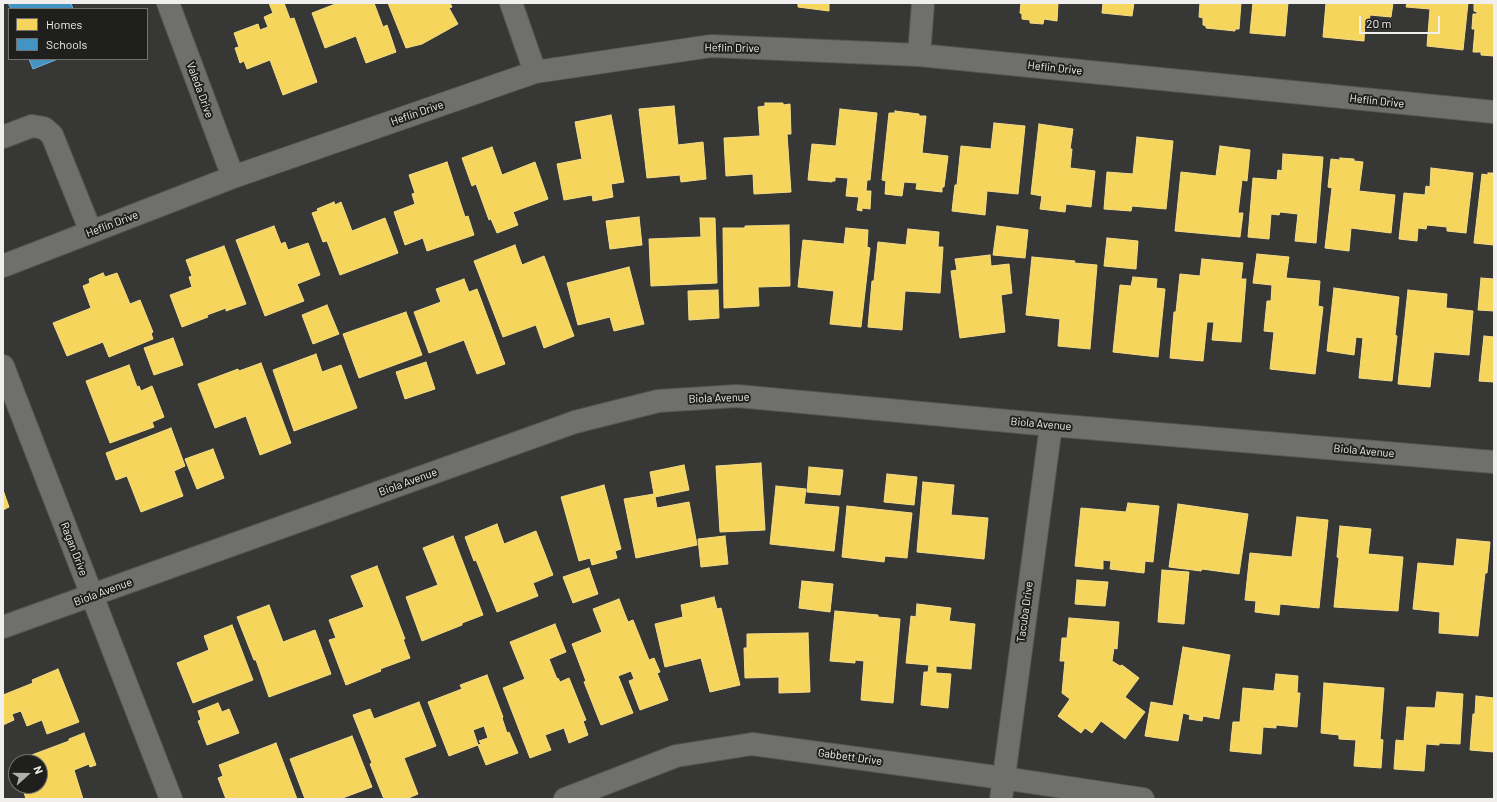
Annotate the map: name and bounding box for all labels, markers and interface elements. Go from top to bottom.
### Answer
legend [8,8,148,60]
scale bar [1361,8,1442,34]
text: 20 m [1366,16,1392,30]
text: Homes [46,17,82,31]
text: Schools [46,37,87,51]
street label: Heflin Drive [704,41,760,55]
street label: Heflin Drive [1027,59,1083,77]
street label: Valeda Drive [184,60,216,120]
street label: Heflin Drive [1349,92,1405,110]
street label: Heflin Drive [389,98,445,128]
street label: Heflin Drive [84,208,140,240]
street label: Biola Avenue [688,390,750,406]
street label: Biola Avenue [1010,415,1072,433]
street label: Biola Avenue [1333,442,1395,460]
street label: Biola Avenue [377,465,439,499]
street label: Ragan Drive [58,520,90,578]
street label: Biola Avenue [72,575,134,609]
street label: Tacuba Drive [1014,581,1036,643]
street label: Gabbett Drive [817,746,883,768]
north arrow [8,754,48,794]
text: N [31,764,46,776]

